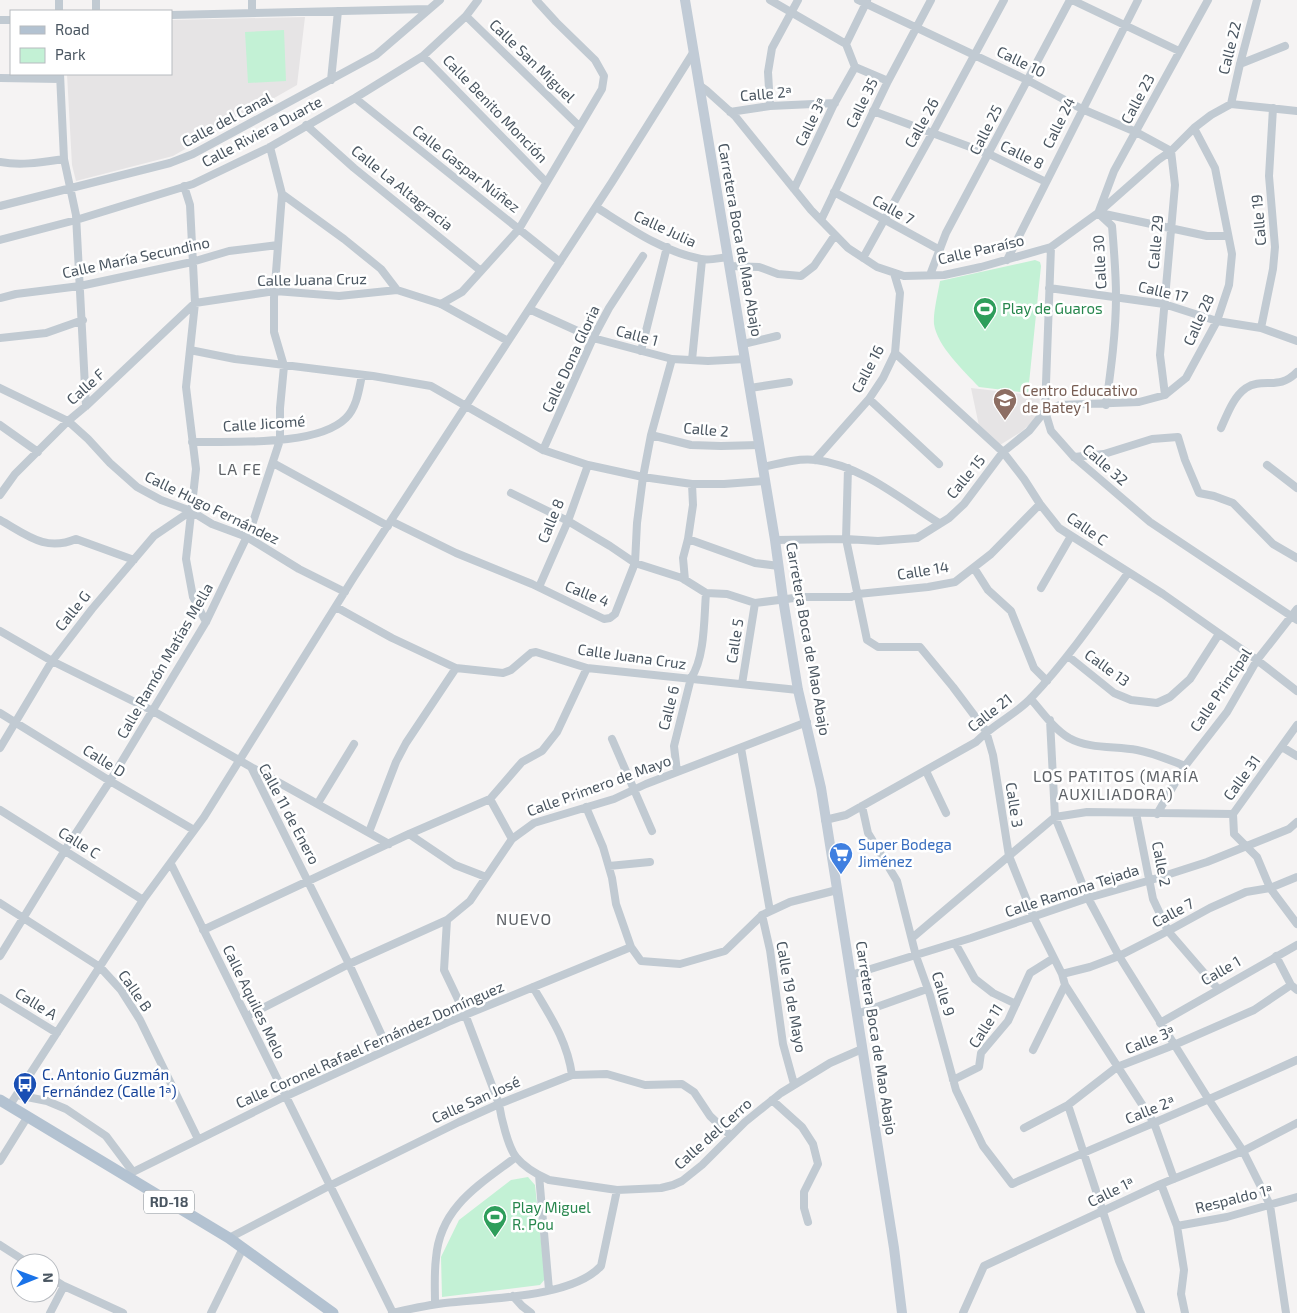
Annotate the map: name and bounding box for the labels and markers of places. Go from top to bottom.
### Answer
sports icon: Play de Guaros [972,296,998,330]
place label: Play de Guaros [1002,299,1103,317]
place label: Centro Educativo de Batey 1 [1022,381,1138,416]
school or university icon: Centro Educativo de Batey 1 [992,387,1018,421]
place label: Super Bodega Jiménez [858,835,952,870]
supermarket icon: Super Bodega Jiménez [828,841,854,875]
place label: C. Antonio Guzmán Fernández (Calle 1ª) [42,1065,177,1100]
bus stop icon: C. Antonio Guzmán Fernández (Calle 1ª) [12,1071,38,1105]
place label: Play Miguel R. Pou [512,1198,591,1233]
sports icon: Play Miguel R. Pou [482,1204,508,1238]

